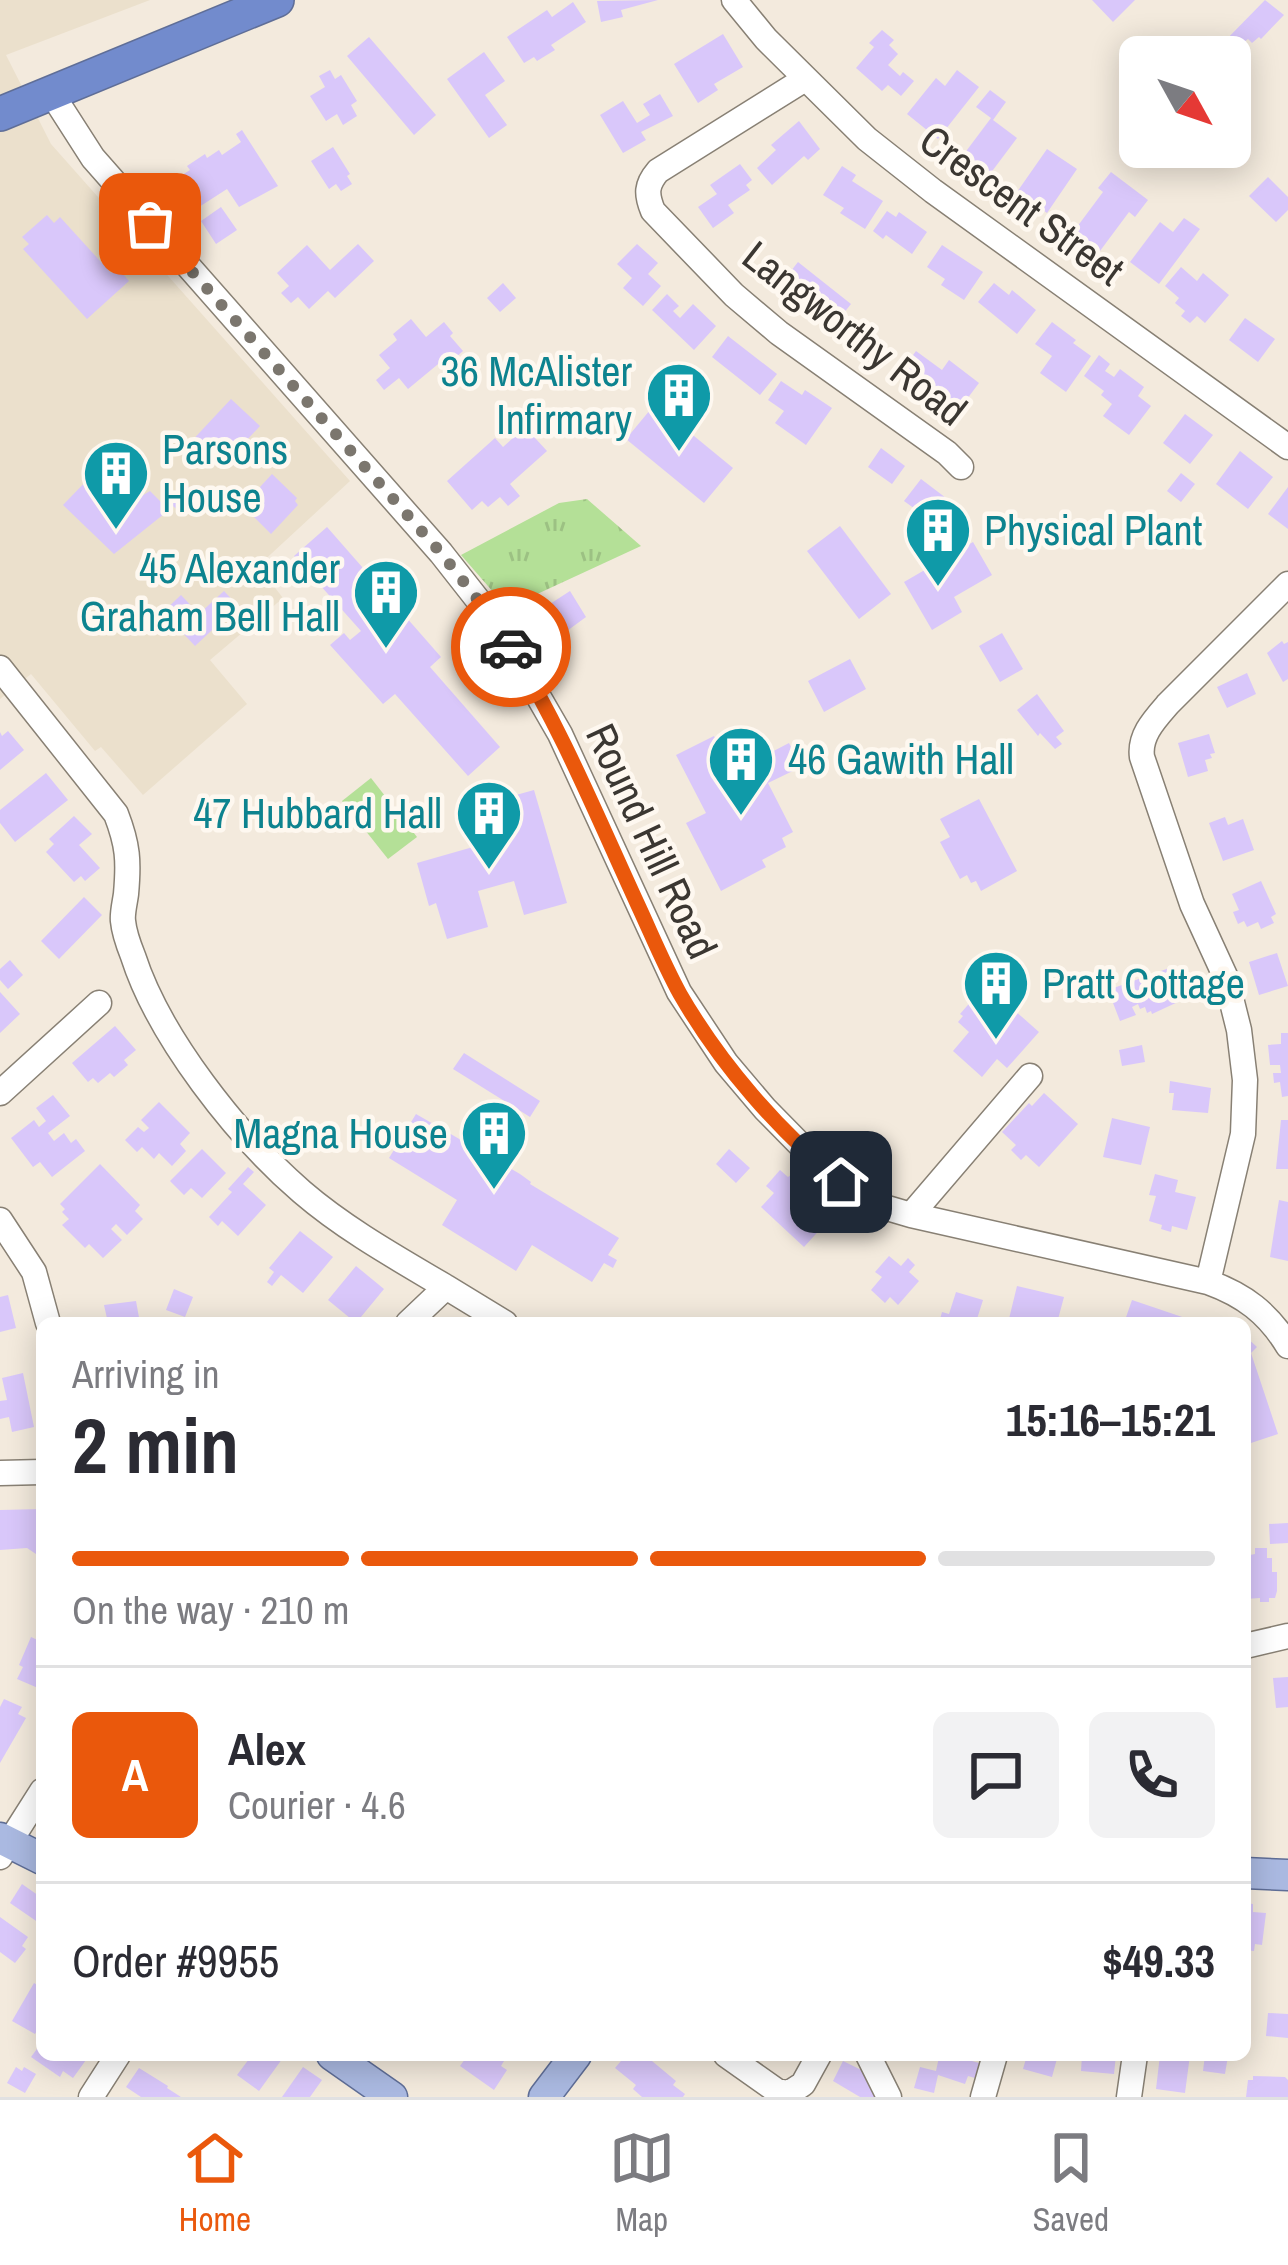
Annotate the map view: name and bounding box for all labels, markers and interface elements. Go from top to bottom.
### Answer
north arrow [1119,36,1251,168]
map controls [1119,36,1251,168]
street label: Crescent Street [909,112,1135,298]
pin [99,173,201,275]
icon: bag [117,191,183,257]
street label: Langworthy Road [731,228,979,438]
place label: 36 McAlister Infirmary [441,343,633,447]
building icon: 36 McAlister Infirmary [644,360,714,454]
place label: Parsons House [162,421,288,525]
building icon: Parsons House [81,438,151,532]
building icon: Physical Plant [903,495,973,589]
place label: Physical Plant [984,502,1202,558]
place label: 45 Alexander Graham Bell Hall [80,540,341,644]
building icon: 45 Alexander Graham Bell Hall [351,557,421,651]
courier [451,587,571,707]
icon: car [478,614,544,680]
street label: Round Hill Road [573,715,731,967]
building icon: 46 Gawith Hall [706,724,776,818]
place label: 46 Gawith Hall [788,731,1014,787]
building icon: 47 Hubbard Hall [454,778,524,872]
place label: 47 Hubbard Hall [193,785,442,841]
building icon: Pratt Cottage [961,948,1031,1042]
place label: Pratt Cottage [1042,955,1245,1011]
building icon: Magna House [459,1098,529,1192]
place label: Magna House [234,1105,448,1161]
pin [790,1131,892,1233]
icon: home [808,1149,874,1215]
text: Arriving in [72,1348,220,1400]
text: 15:16–15:21 [1006,1389,1215,1450]
text: 2 min [72,1392,239,1497]
text: On the way · 210 m [72,1584,349,1636]
button: chat [933,1712,1059,1838]
button: phone [1089,1712,1215,1838]
text: Alex [228,1718,306,1779]
text: A [122,1744,148,1805]
text: Courier · 4.6 [228,1779,406,1831]
text: Order #9955 [72,1930,279,1991]
text: $49.33 [1102,1930,1215,1991]
tab: Home [179,2125,251,2241]
tab: Map [609,2125,675,2241]
tab: Saved [1032,2125,1109,2241]

